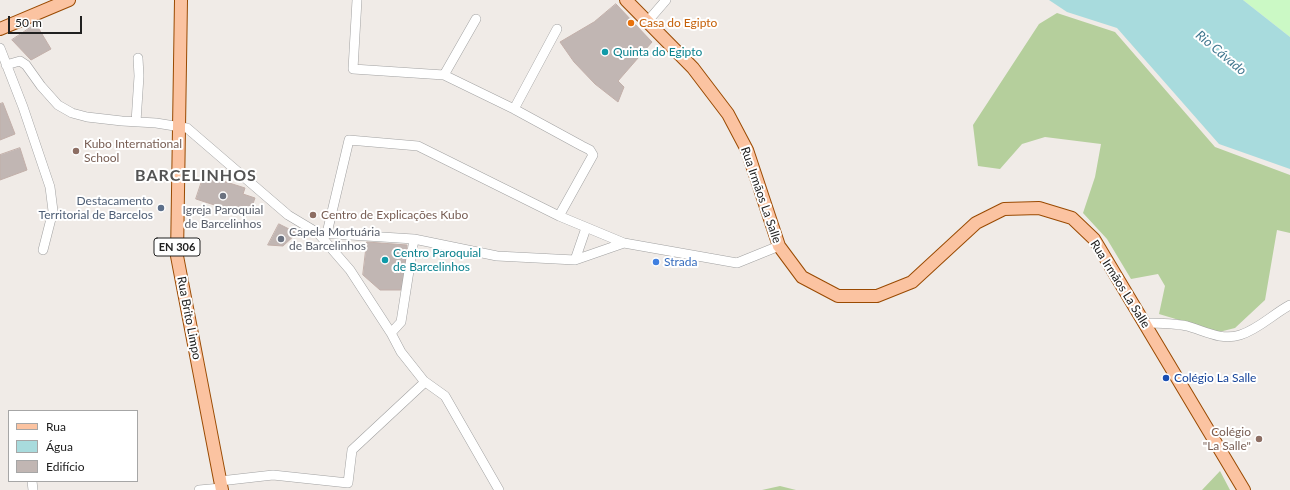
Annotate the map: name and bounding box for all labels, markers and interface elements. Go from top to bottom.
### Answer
scale bar [10,8,84,34]
text: 50 m [15,15,42,30]
place label: Casa do Egipto [639,16,717,30]
marker: Casa do Egipto [626,18,636,28]
water label: Rio Cávado [1193,27,1249,79]
place label: Quinta do Egipto [613,45,702,59]
marker: Quinta do Egipto [600,47,610,57]
place label: Kubo International School [84,137,182,165]
street label: Rua Irmãos La Salle [738,145,784,245]
marker: Kubo International School [71,146,81,156]
district label: BARCELINHOS [135,166,257,186]
marker: Igreja Paroquial de Barcelinhos [218,191,228,201]
place label: Destacamento Territorial de Barcelos [39,194,153,222]
marker: Destacamento Territorial de Barcelos [156,203,166,213]
place label: Igreja Paroquial de Barcelinhos [183,203,263,231]
place label: Centro de Explicações Kubo [321,208,468,222]
marker: Centro de Explicações Kubo [308,210,318,220]
place label: Capela Mortuária de Barcelinhos [289,225,380,253]
marker: Capela Mortuária de Barcelinhos [276,234,286,244]
street label: Rua Irmãos La Salle [1087,237,1153,331]
road number: EN 306 [154,238,200,256]
place label: Centro Paroquial de Barcelinhos [393,246,481,274]
marker: Centro Paroquial de Barcelinhos [380,255,390,265]
place label: Strada [664,255,697,269]
marker: Strada [651,257,661,267]
street label: Rua Brito Limpo [174,275,204,361]
place label: Colégio La Salle [1174,371,1256,385]
marker: Colégio La Salle [1161,373,1171,383]
legend [8,410,138,482]
text: Rua [46,419,66,434]
place label: Colégio "La Salle" [1203,425,1251,453]
marker: Colégio "La Salle" [1254,434,1264,444]
text: Água [46,439,73,454]
text: Edifício [46,459,85,474]

